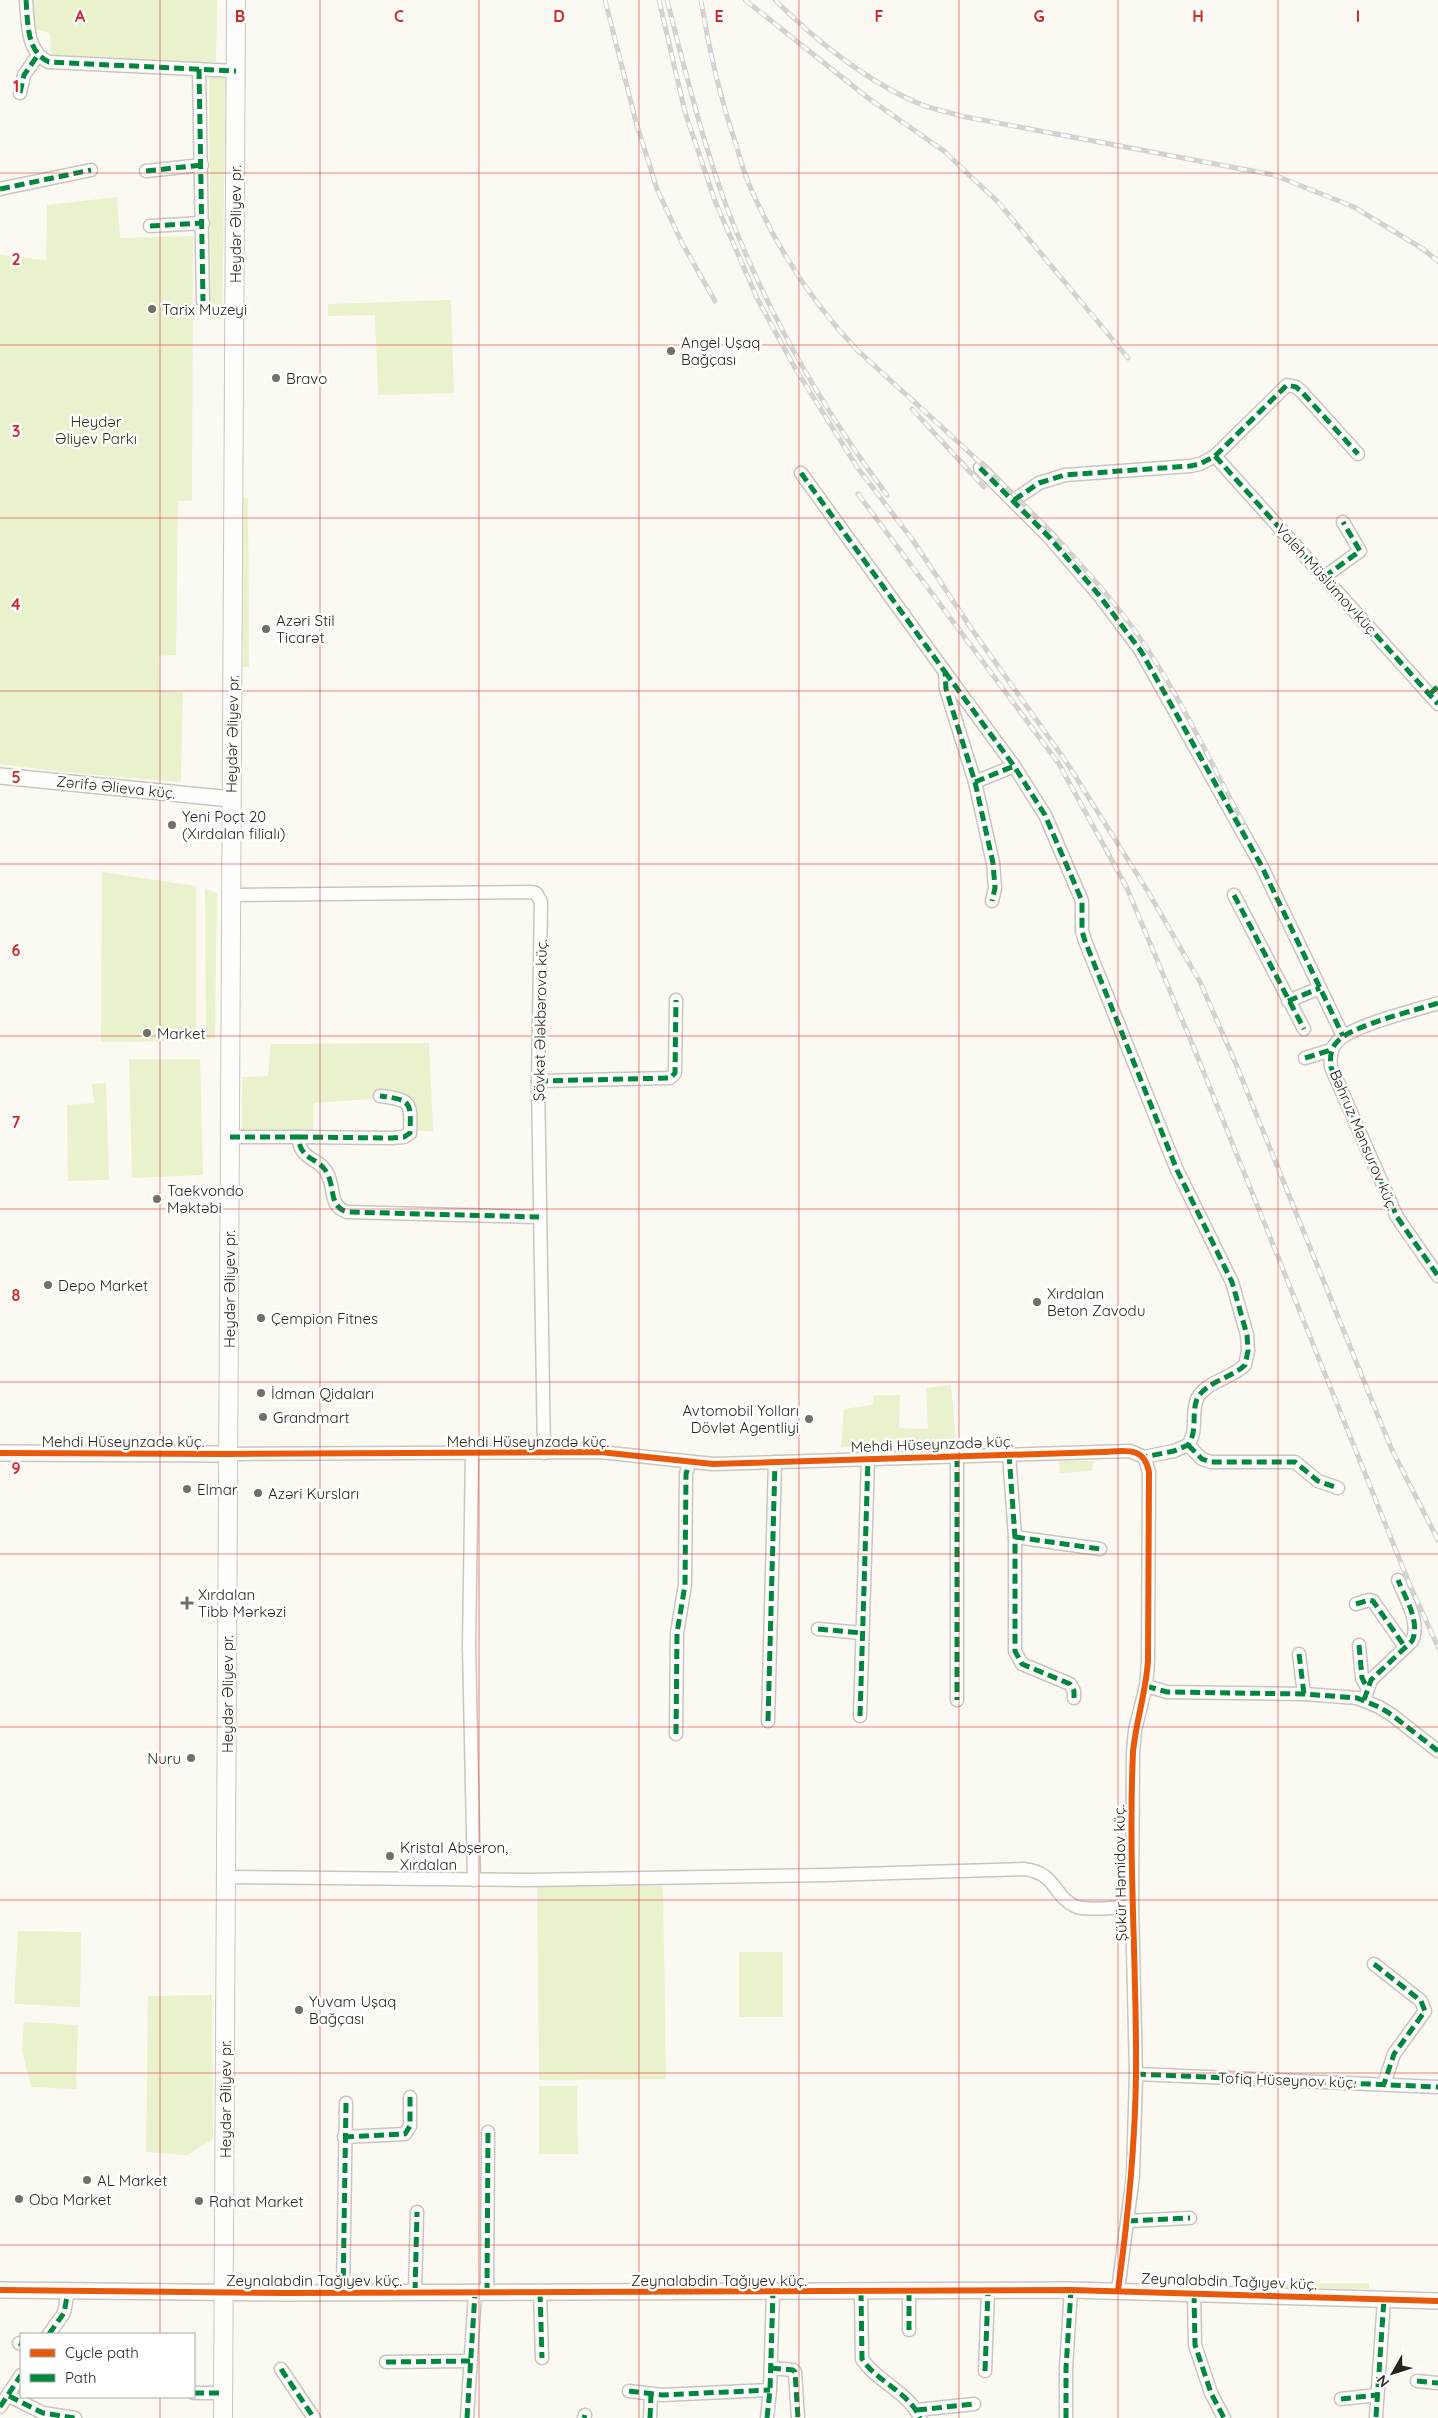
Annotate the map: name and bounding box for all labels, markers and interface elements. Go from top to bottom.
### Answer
text: A [75,6,86,26]
text: B [235,6,245,26]
text: C [394,6,404,26]
text: D [553,6,565,26]
text: E [714,6,724,26]
text: F [875,6,884,26]
text: G [1033,6,1045,26]
text: H [1192,6,1204,26]
text: I [1356,6,1360,26]
text: 1 [13,76,19,96]
street label: Heydər Əliyev pr. [226,165,245,283]
text: 2 [11,249,21,269]
place label: Tarix Muzeyi [162,300,247,319]
marker: Tarix Muzeyi [146,303,158,315]
place label: Angel Uşaq Bağçası [681,333,760,369]
marker: Angel Uşaq Bağçası [665,345,677,357]
place label: Bravo [286,369,327,388]
marker: Bravo [270,372,282,384]
park label: Heydər Əliyev Parkı [55,412,137,448]
text: 3 [12,421,20,441]
street label: Valeh Müslümov küç. [1271,520,1383,640]
text: 4 [11,594,21,614]
place label: Azəri Stil Ticarət [276,611,335,647]
marker: Azəri Stil Ticarət [260,623,272,635]
street label: Heydər Əliyev pr. [221,675,243,793]
text: 5 [11,767,21,787]
street label: Zərifə Əlieva küç. [56,771,176,803]
place label: Yeni Poçt 20 (Xırdalan filialı) [182,807,285,843]
marker: Yeni Poçt 20 (Xırdalan filialı) [166,819,178,831]
street label: Şövkət Ələkbərova küç. [529,939,551,1101]
text: 6 [12,940,21,960]
place label: Market [157,1024,206,1043]
marker: Market [141,1027,153,1039]
street label: Bəhruz Mənsurov küç. [1326,1067,1402,1213]
text: 7 [12,1112,21,1132]
place label: Taekvondo Məktəbi [167,1181,244,1217]
marker: Taekvondo Məktəbi [151,1193,163,1205]
street label: Heydər Əliyev pr. [220,1230,239,1348]
place label: Depo Market [58,1276,148,1295]
marker: Depo Market [42,1279,54,1291]
place label: Xırdalan Beton Zavodu [1047,1284,1145,1320]
text: 8 [12,1285,21,1305]
marker: Xırdalan Beton Zavodu [1031,1296,1043,1308]
place label: Çempion Fitnes [271,1309,378,1328]
marker: Çempion Fitnes [255,1312,267,1324]
place label: İdman Qidaları [271,1384,374,1403]
marker: İdman Qidaları [255,1387,267,1399]
place label: Avtomobil Yolları Dövlət Agentliyi [683,1401,799,1437]
place label: Grandmart [273,1408,350,1427]
marker: Grandmart [257,1411,269,1423]
marker: Avtomobil Yolları Dövlət Agentliyi [803,1413,815,1425]
street label: Mehdi Hüseynzadə küç. [42,1432,204,1451]
street label: Mehdi Hüseynzadə küç. [447,1432,609,1451]
street label: Mehdi Hüseynzadə küç. [850,1432,1014,1456]
text: 9 [11,1458,21,1478]
place label: Elmar [197,1480,238,1499]
marker: Elmar [181,1483,193,1495]
place label: Azəri Kursları [268,1484,359,1503]
marker: Azəri Kursları [252,1487,264,1499]
place label: Xırdalan Tibb Mərkəzi [198,1585,286,1621]
marker: Xırdalan Tibb Mərkəzi [180,1596,194,1610]
street label: Heydər Əliyev pr. [218,1635,237,1753]
place label: Nuru [147,1749,181,1768]
marker: Nuru [185,1752,197,1764]
street label: Şükür Həmidov küç. [1109,1805,1131,1941]
place label: Kristal Abşeron, Xırdalan [400,1838,508,1874]
marker: Kristal Abşeron, Xırdalan [384,1850,396,1862]
place label: Yuvam Uşaq Bağçası [309,1992,396,2028]
marker: Yuvam Uşaq Bağçası [293,2004,305,2016]
street label: Heydər Əliyev pr. [216,2040,235,2158]
street label: Tofiq Hüseynov küç. [1218,2068,1356,2092]
place label: AL Market [97,2171,167,2190]
marker: AL Market [81,2174,93,2186]
place label: Oba Market [29,2190,111,2209]
place label: Rahat Market [209,2192,304,2211]
marker: Oba Market [13,2193,25,2205]
marker: Rahat Market [193,2195,205,2207]
street label: Zeynalabdin Tağıyev küç. [1141,2268,1317,2294]
street label: Zeynalabdin Tağıyev küç. [226,2271,402,2290]
street label: Zeynalabdin Tağıyev küç. [631,2271,807,2290]
legend [20,2333,195,2398]
text: Cycle path [65,2343,139,2362]
north arrow [1368,2348,1418,2398]
text: Path [65,2368,97,2387]
text: N [1373,2372,1393,2391]

